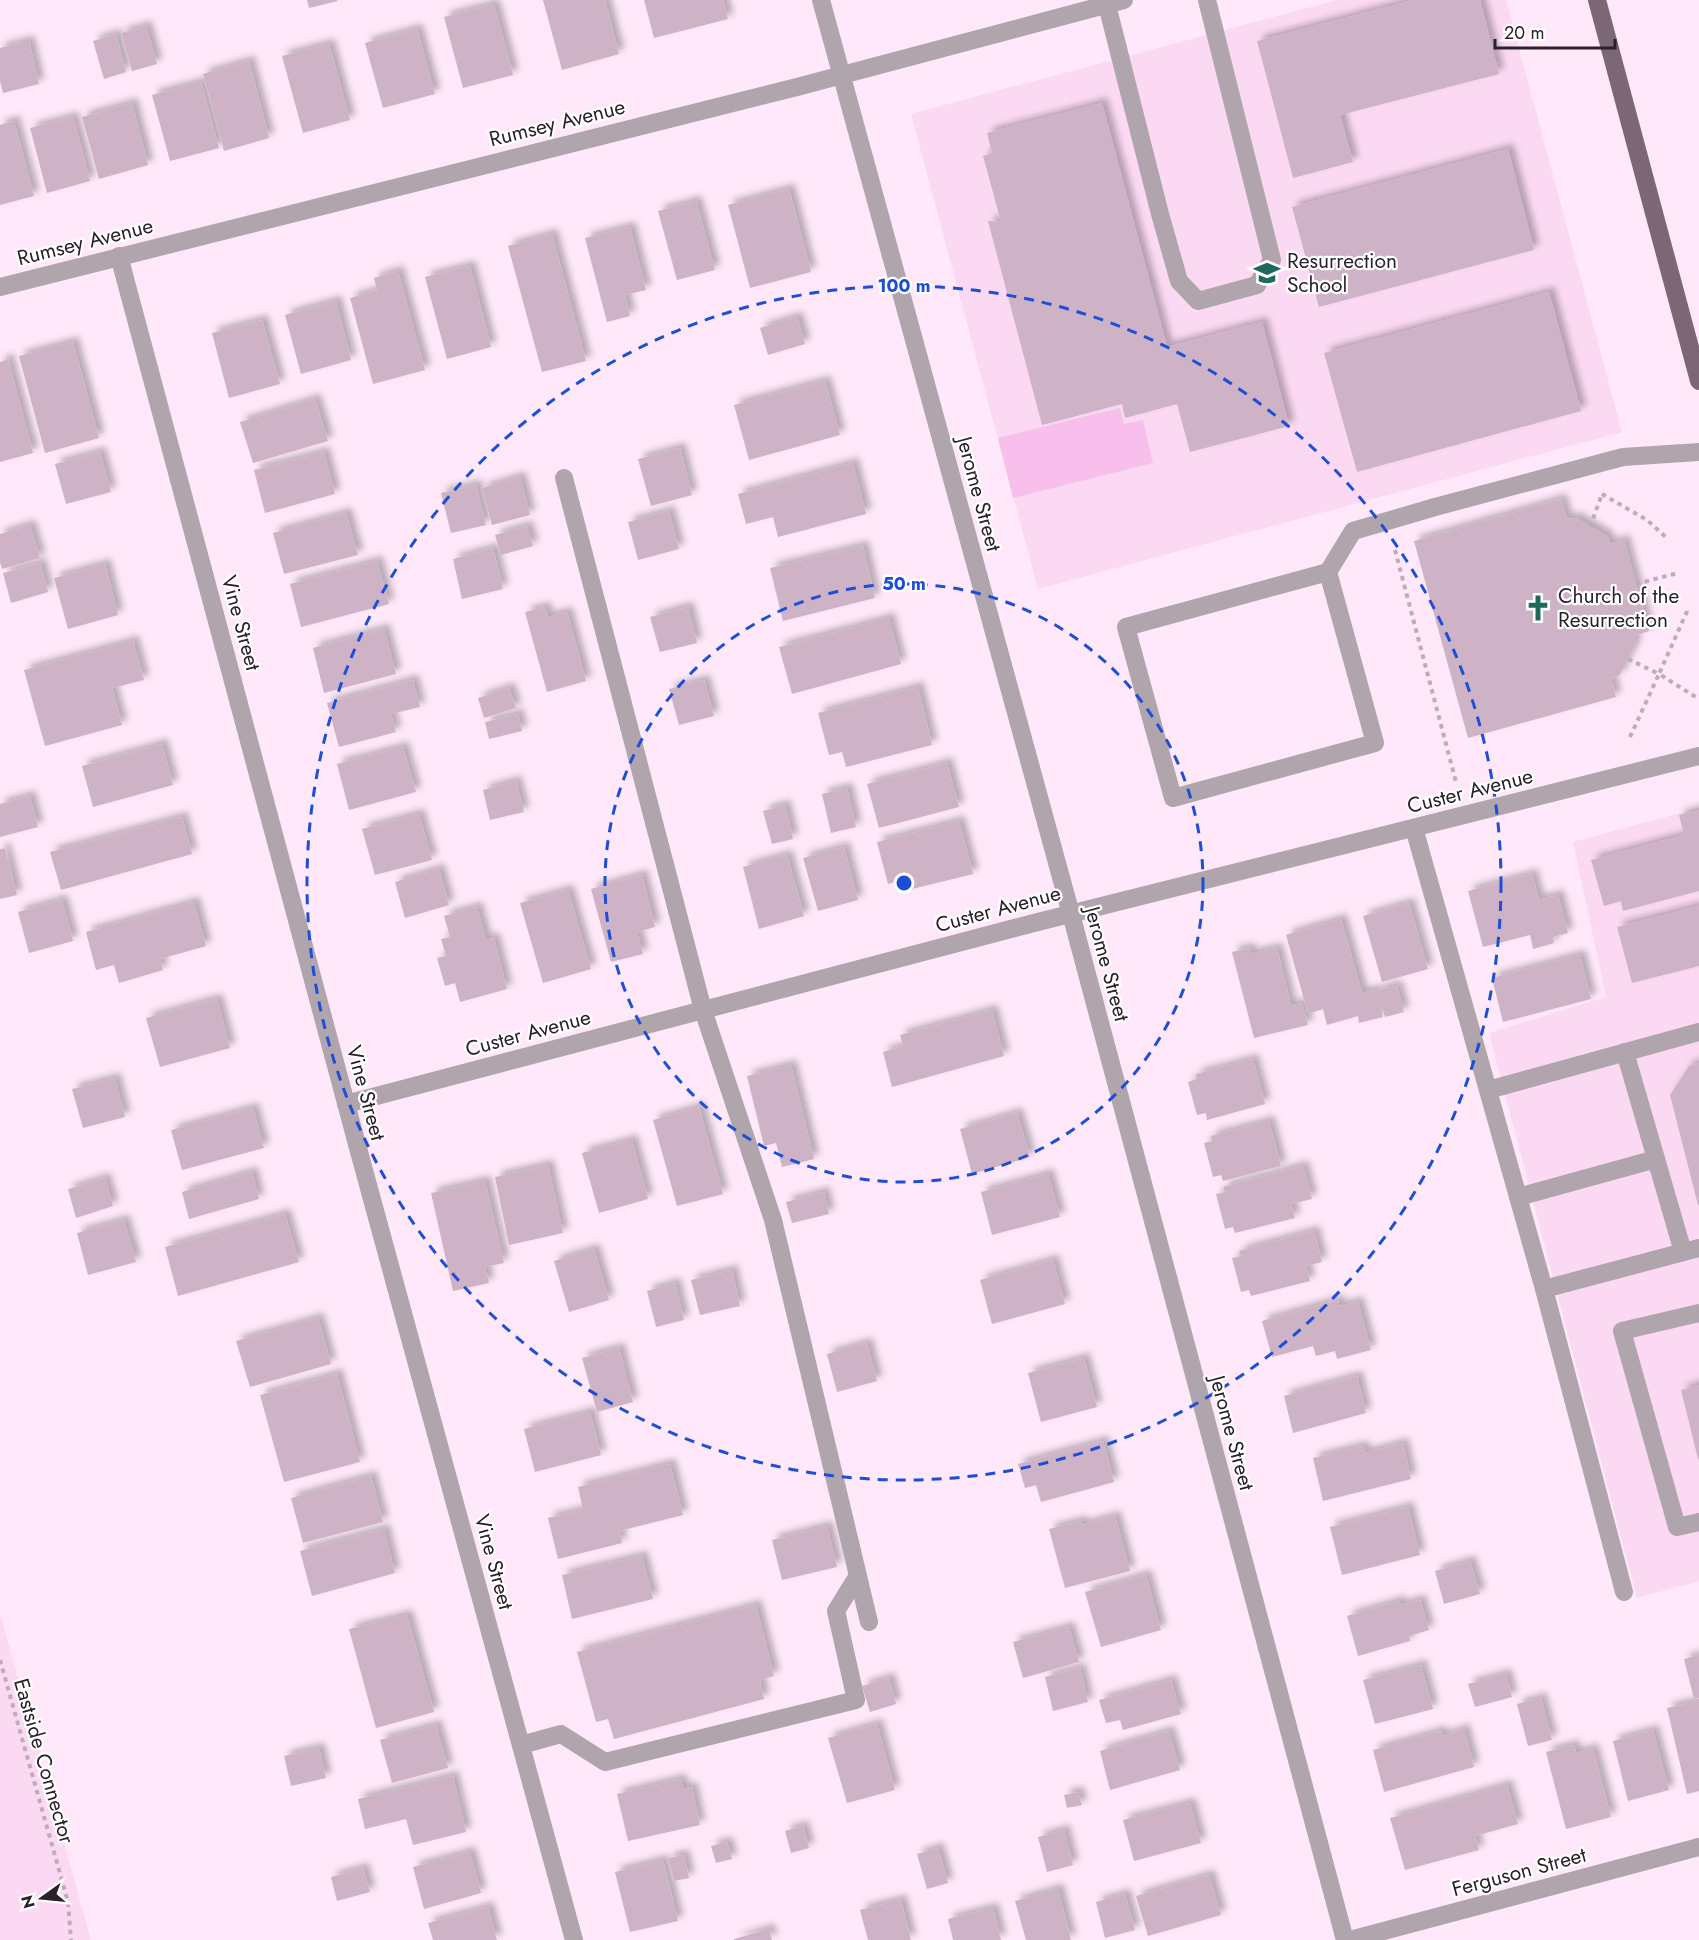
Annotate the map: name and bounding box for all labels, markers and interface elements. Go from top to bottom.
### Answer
scale bar [1495,12,1615,50]
text: 20 m [1504,20,1544,46]
street label: Rumsey Avenue [486,92,628,154]
street label: Rumsey Avenue [14,211,156,273]
place label: Resurrection School [1287,246,1397,300]
school or university icon: Resurrection School [1252,258,1282,288]
text: 100 m [877,273,931,299]
street label: Jerome Street [948,430,1009,555]
text: 50 m [882,571,926,597]
street label: Vine Street [214,572,268,674]
place label: Church of the Resurrection [1558,581,1680,635]
church icon: Church of the Resurrection [1523,593,1553,623]
street label: Custer Avenue [1404,761,1536,821]
centre of rings [894,873,914,893]
street label: Custer Avenue [932,878,1064,940]
street label: Jerome Street [1076,900,1137,1025]
street label: Custer Avenue [462,1002,594,1064]
street label: Vine Street [339,1042,393,1144]
street label: Jerome Street [1201,1369,1262,1494]
street label: Vine Street [467,1511,521,1613]
street label: Eastside Connector [6,1675,82,1848]
street label: Ferguson Street [1448,1840,1590,1904]
north arrow [12,1868,72,1928]
text: N [15,1893,41,1911]

